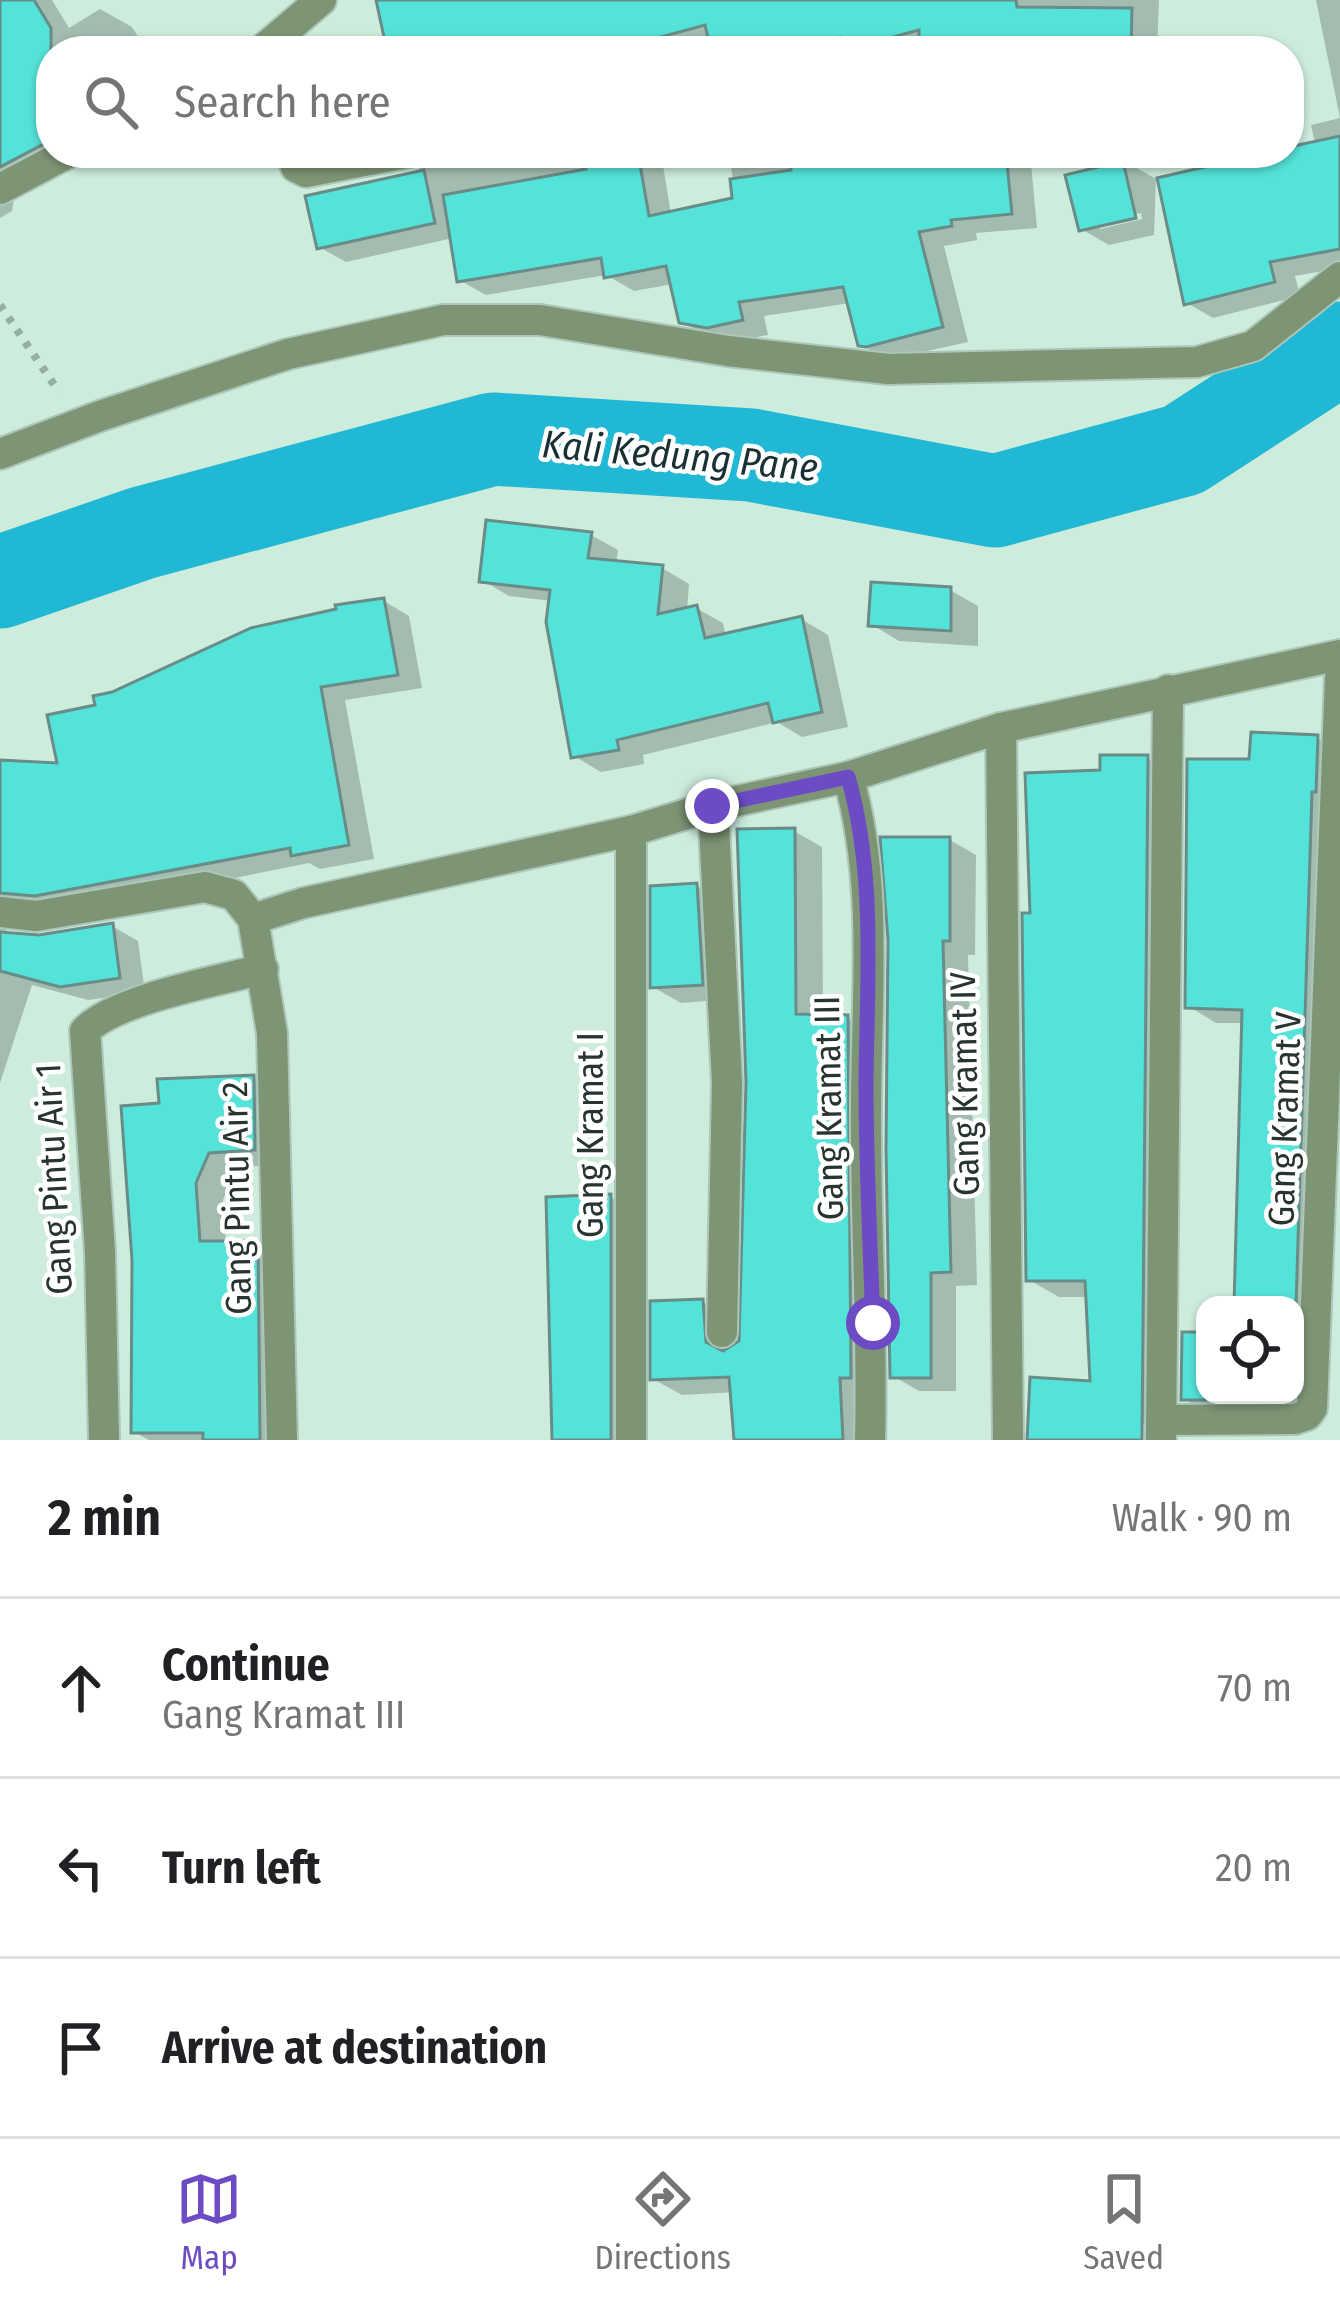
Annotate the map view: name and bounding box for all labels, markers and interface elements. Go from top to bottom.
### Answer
search box [36,36,1304,168]
icon: search [78,69,144,135]
text: Search here [174,75,391,129]
water label: Kali Kedung Pane [540,421,820,491]
route end [685,779,739,833]
street label: Gang Kramat IV [941,971,989,1196]
street label: Gang Kramat III [805,995,853,1221]
street label: Gang Kramat V [1259,1010,1311,1227]
street label: Gang Kramat I [569,1032,613,1238]
street label: Gang Pintu Air 1 [26,1062,82,1296]
street label: Gang Pintu Air 2 [213,1081,261,1315]
route start [846,1296,900,1350]
map controls [1196,1296,1304,1404]
button: locate [1196,1296,1304,1404]
text: 2 min [48,1487,161,1549]
text: Walk · 90 m [1112,1495,1292,1541]
text: Continue [162,1638,330,1692]
icon: ahead [48,1655,114,1721]
text: 70 m [1217,1665,1292,1711]
text: Gang Kramat III [162,1692,405,1738]
icon: left [48,1835,114,1901]
text: Turn left [162,1841,321,1895]
text: 20 m [1215,1845,1292,1891]
icon: arrive [48,2015,114,2081]
text: Arrive at destination [162,2021,547,2075]
tab: Map [176,2166,242,2278]
tab: Directions [594,2166,731,2278]
tab: Saved [1083,2166,1164,2278]

